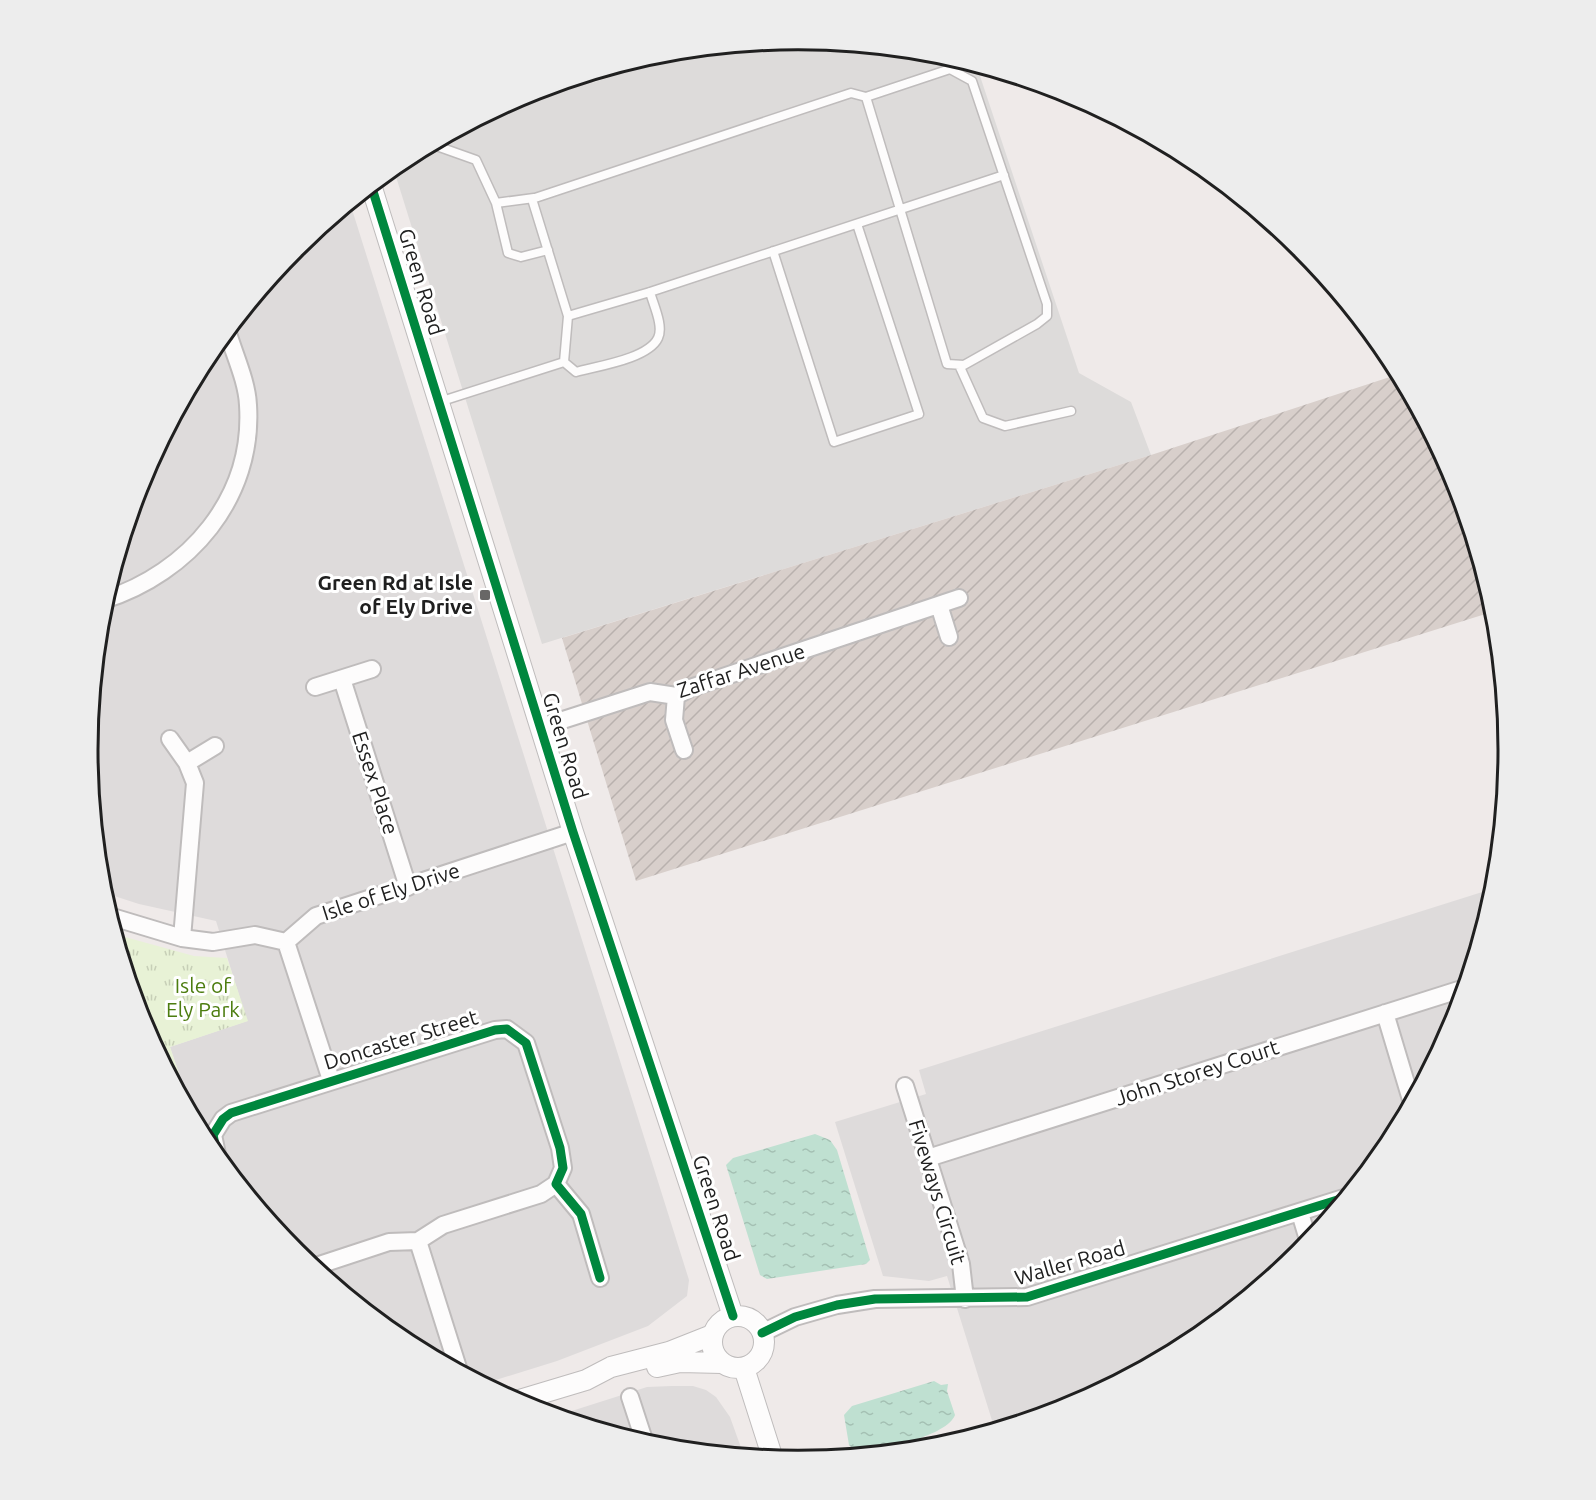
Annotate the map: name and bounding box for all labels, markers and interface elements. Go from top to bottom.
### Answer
street label: Green Road [394,225,450,338]
place label: Green Rd at Isle of Ely Drive [318,570,473,618]
marker: Green Rd at Isle of Ely Drive [478,588,492,602]
street label: Zaffar Avenue [674,638,808,702]
street label: Green Road [538,689,594,802]
street label: Essex Place [348,728,404,837]
street label: Isle of Ely Drive [319,857,463,925]
park label: Isle of Ely Park [166,973,240,1021]
street label: Doncaster Street [321,1004,481,1074]
street label: John Storey Court [1112,1034,1282,1110]
street label: Fiveways Circuit [905,1116,971,1267]
street label: Green Road [689,1152,745,1264]
street label: Waller Road [1012,1235,1128,1289]

